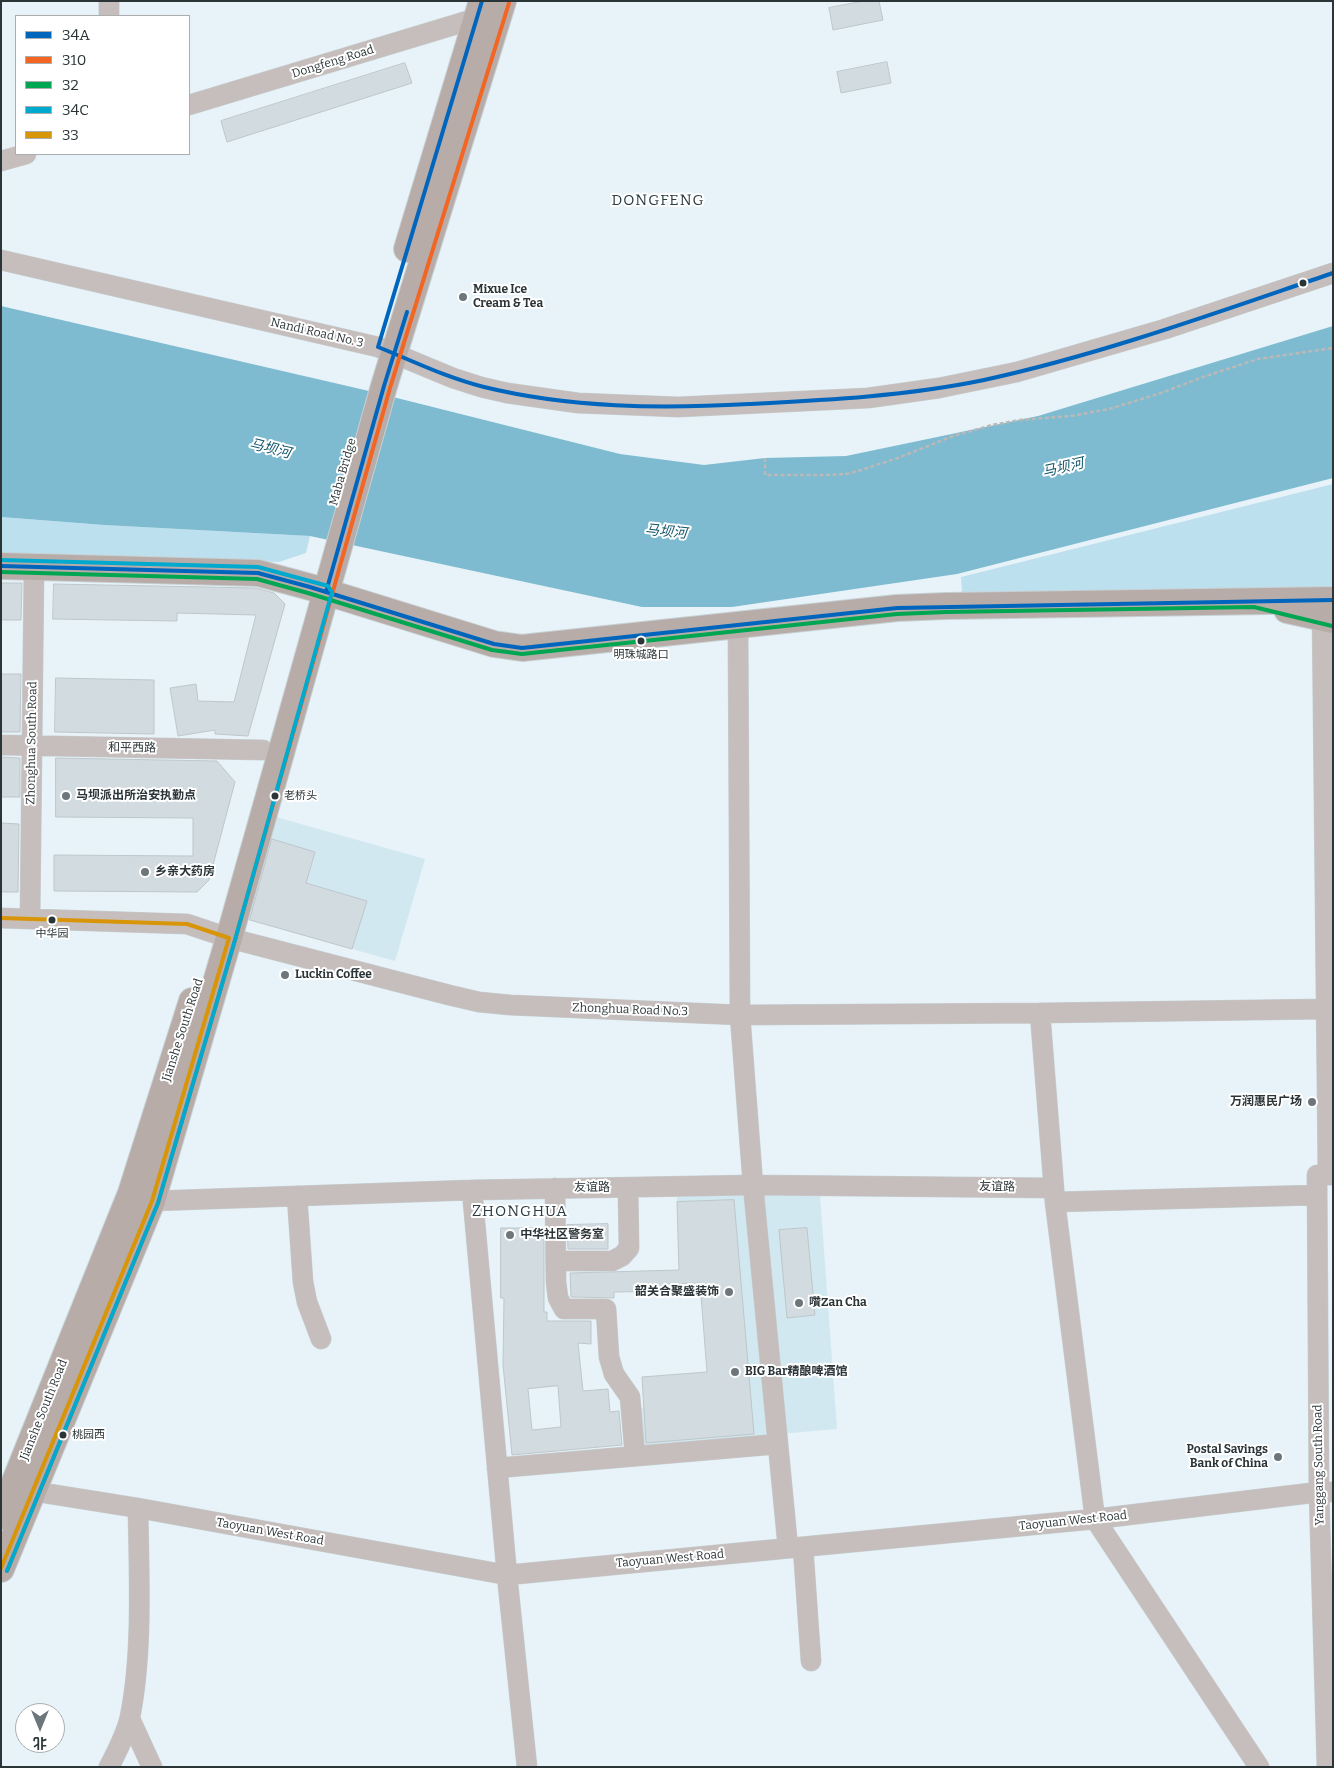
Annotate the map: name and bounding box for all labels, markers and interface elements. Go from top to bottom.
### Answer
legend [15,15,190,155]
text: 34A [62,26,90,44]
street label: Dongfeng Road [290,43,376,81]
text: 310 [62,51,86,69]
text: 32 [62,76,79,94]
text: 34C [62,101,89,119]
text: 33 [62,126,79,144]
district label: DONGFENG [610,192,706,210]
unlabelled marker [1298,278,1308,288]
place label: Mixue Ice Cream & Tea [473,283,543,311]
marker: Mixue Ice Cream & Tea [457,291,469,303]
street label: Nandi Road No. 3 [269,315,365,351]
water label: 马坝河 [248,436,292,462]
street label: Maba Bridge [327,437,359,507]
water label: 马坝河 [1041,455,1085,481]
water label: 马坝河 [644,521,688,543]
marker: 明珠城路口 [636,636,646,646]
place label: 明珠城路口 [614,648,668,662]
street label: Zhonghua South Road [24,681,40,805]
street label: 和平西路 [108,740,156,756]
place label: 马坝派出所治安执勤点 [76,789,196,803]
place label: 老桥头 [284,789,317,803]
marker: 马坝派出所治安执勤点 [60,790,72,802]
marker: 老桥头 [270,791,280,801]
place label: 乡亲大药房 [155,865,215,879]
marker: 乡亲大药房 [139,866,151,878]
marker: 中华园 [47,915,57,925]
place label: 中华园 [36,927,68,941]
place label: Luckin Coffee [295,968,372,982]
marker: Luckin Coffee [279,969,291,981]
street label: Jianshe South Road [160,977,206,1083]
street label: Zhonghua Road No.3 [572,1001,688,1019]
place label: 万润惠民广场 [1230,1095,1302,1109]
marker: 万润惠民广场 [1306,1096,1318,1108]
street label: 友谊路 [979,1179,1015,1195]
street label: 友谊路 [574,1181,610,1195]
district label: ZHONGHUA [471,1203,569,1221]
place label: 中华社区警务室 [520,1228,604,1242]
marker: 中华社区警务室 [504,1229,516,1241]
place label: 韶关合聚盛装饰 [635,1285,719,1299]
marker: 韶关合聚盛装饰 [723,1286,735,1298]
place label: 囋Zan Cha [809,1296,867,1310]
marker: 囋Zan Cha [793,1297,805,1309]
street label: Jianshe South Road [17,1358,71,1462]
place label: BIG Bar精酿啤酒馆 [745,1365,848,1379]
marker: BIG Bar精酿啤酒馆 [729,1366,741,1378]
street label: Yanggang South Road [1311,1404,1327,1526]
place label: 桃园西 [72,1428,105,1442]
marker: 桃园西 [58,1430,68,1440]
place label: Postal Savings Bank of China [1187,1443,1268,1471]
marker: Postal Savings Bank of China [1272,1451,1284,1463]
street label: Taoyuan West Road [1018,1508,1128,1534]
street label: Taoyuan West Road [215,1515,325,1549]
street label: Taoyuan West Road [615,1547,725,1571]
north arrow [15,1703,65,1753]
text: 北 [33,1734,47,1751]

